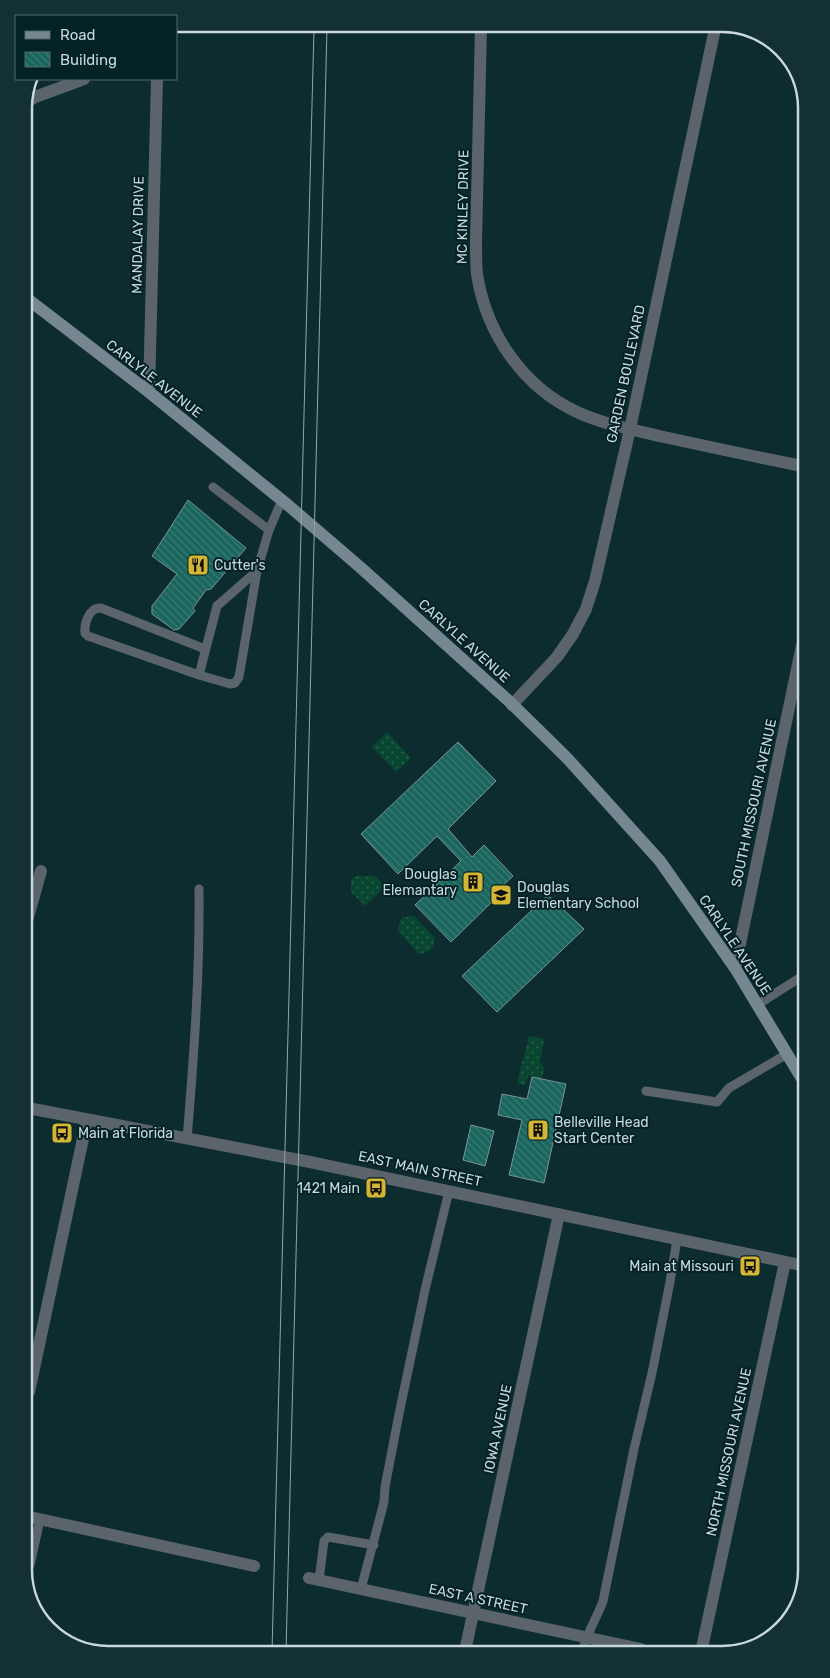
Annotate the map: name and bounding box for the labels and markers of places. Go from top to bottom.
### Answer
restaurant icon: Cutter's [186,553,210,577]
place label: Cutter's [214,557,266,574]
place label: Douglas Elemantary [382,866,457,899]
building icon: Douglas Elemantary [461,870,485,894]
place label: Douglas Elementary School [517,879,639,912]
school or university icon: Douglas Elementary School [489,883,513,907]
place label: Belleville Head Start Center [554,1114,649,1147]
building icon: Belleville Head Start Center [526,1118,550,1142]
bus stop icon: Main at Florida [50,1121,74,1145]
place label: Main at Florida [78,1125,173,1142]
bus stop icon: 1421 Main [364,1176,388,1200]
place label: 1421 Main [297,1180,360,1197]
bus stop icon: Main at Missouri [738,1254,762,1278]
place label: Main at Missouri [629,1258,734,1275]

